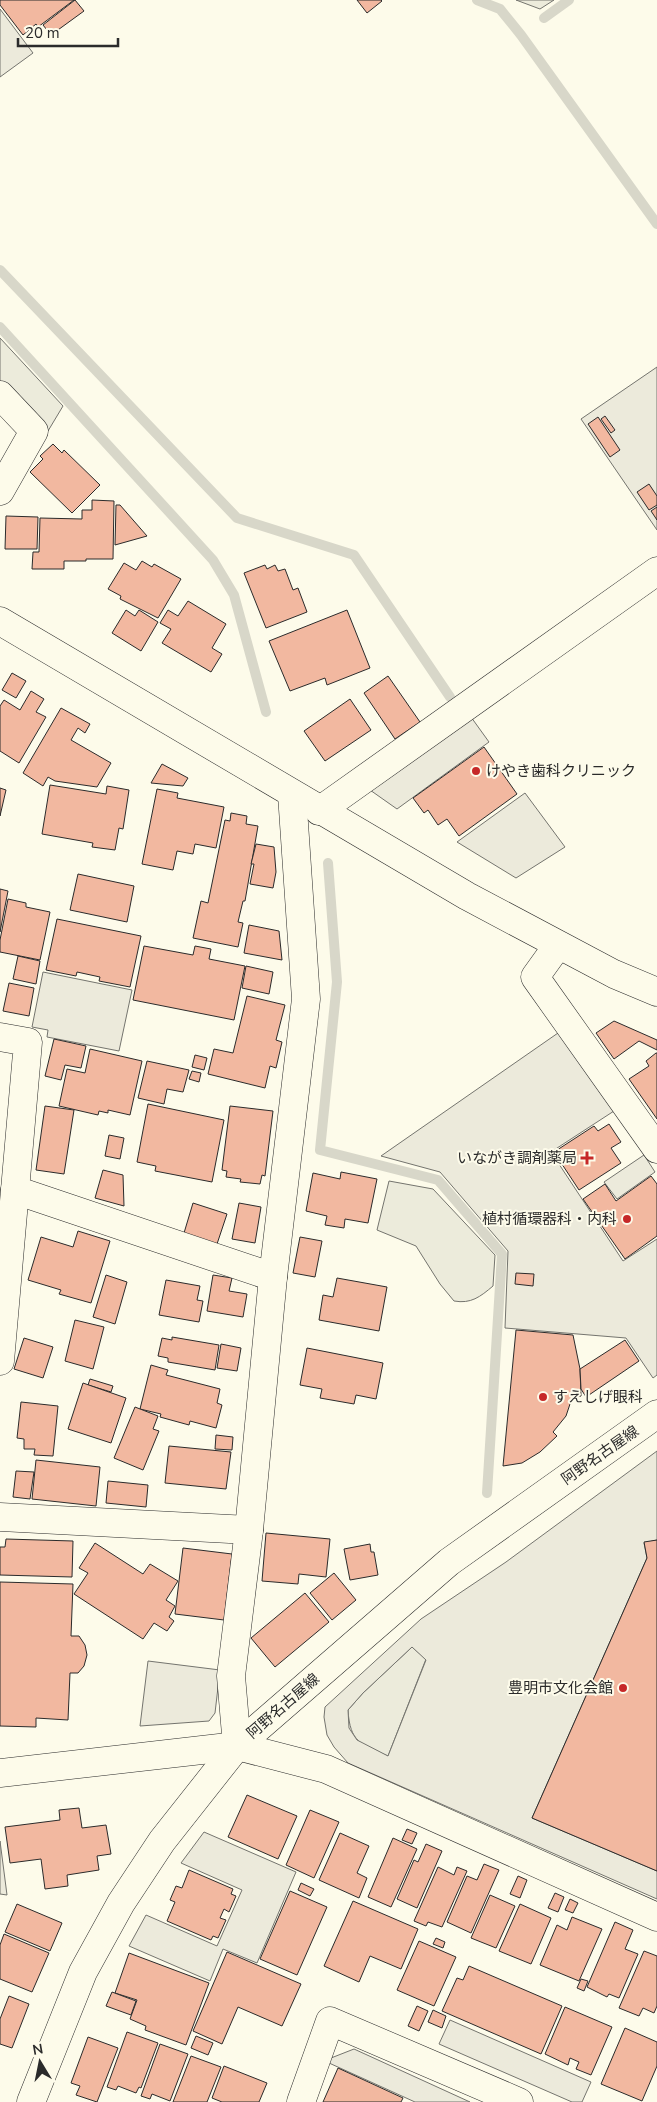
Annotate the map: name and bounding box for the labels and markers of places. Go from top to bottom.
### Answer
place label: けやき歯科クリニック [486,761,636,781]
marker: けやき歯科クリニック [470,765,482,777]
place label: いながき調剤薬局 [457,1148,577,1168]
marker: いながき調剤薬局 [581,1152,593,1164]
place label: 植村循環器科・内科 [482,1209,617,1229]
marker: 植村循環器科・内科 [621,1213,633,1225]
place label: すえしげ眼科 [553,1387,643,1407]
marker: すえしげ眼科 [537,1391,549,1403]
place label: 豊明市文化会館 [508,1678,613,1698]
marker: 豊明市文化会館 [617,1682,629,1694]

